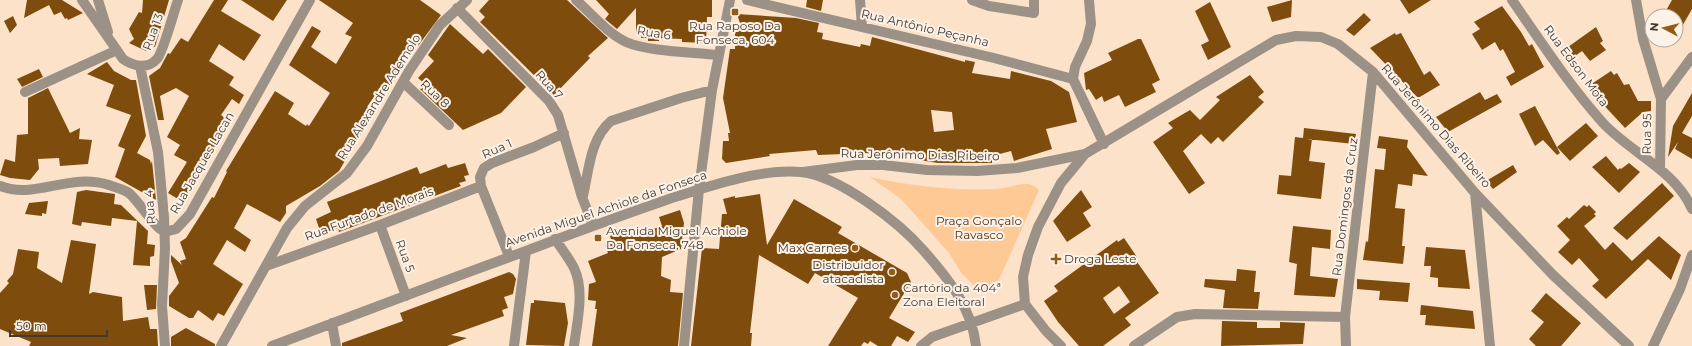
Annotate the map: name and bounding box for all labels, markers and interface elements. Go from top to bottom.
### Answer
street label: Rua Antônio Peçanha [860,6,990,50]
marker: Rua Raposo Da Fonseca, 604 [730,7,740,17]
north arrow [1644,8,1684,48]
street label: Rua 13 [139,11,166,52]
place label: Rua Raposo Da Fonseca, 604 [689,18,781,47]
street label: Rua 6 [636,22,672,43]
street label: Rua Edson Mota [1541,22,1612,109]
text: N [1647,22,1662,32]
street label: Rua Alexandre Ademolo [334,31,423,162]
street label: Rua Jerônimo Dias Ribeiro [1379,61,1494,191]
street label: Rua 7 [532,67,566,102]
street label: Rua 8 [418,76,453,111]
street label: Rua Jacques Lacan [166,109,237,216]
street label: Rua 95 [1639,113,1654,155]
street label: Rua 1 [479,135,514,162]
street label: Rua Domingos da Cruz [1329,137,1360,277]
street label: Rua Jerônimo Dias Ribeiro [840,146,1000,163]
street label: Avenida Miguel Achiole da Fonseca [503,167,709,250]
street label: Rua Furtado de Morais [302,183,435,244]
street label: Rua 4 [141,189,158,225]
park label: Praça Gonçalo Ravasco [936,213,1022,242]
place label: Avenida Miguel Achiole Da Fonseca, 748 [606,223,747,252]
marker: Avenida Miguel Achiole Da Fonseca, 748 [593,233,603,243]
street label: Rua 5 [393,237,418,274]
place label: Max Carnes [777,240,847,255]
marker: Max Carnes [850,243,860,253]
place label: Droga Leste [1064,251,1137,266]
marker: Droga Leste [1051,254,1061,264]
place label: Distribuidor atacadista [812,257,884,286]
marker: Distribuidor atacadista [887,267,897,277]
place label: Cartório da 404ª Zona Eleitoral [903,280,1001,309]
marker: Cartório da 404ª Zona Eleitoral [890,290,900,300]
scale bar [10,312,107,338]
text: 50 m [16,318,47,333]

